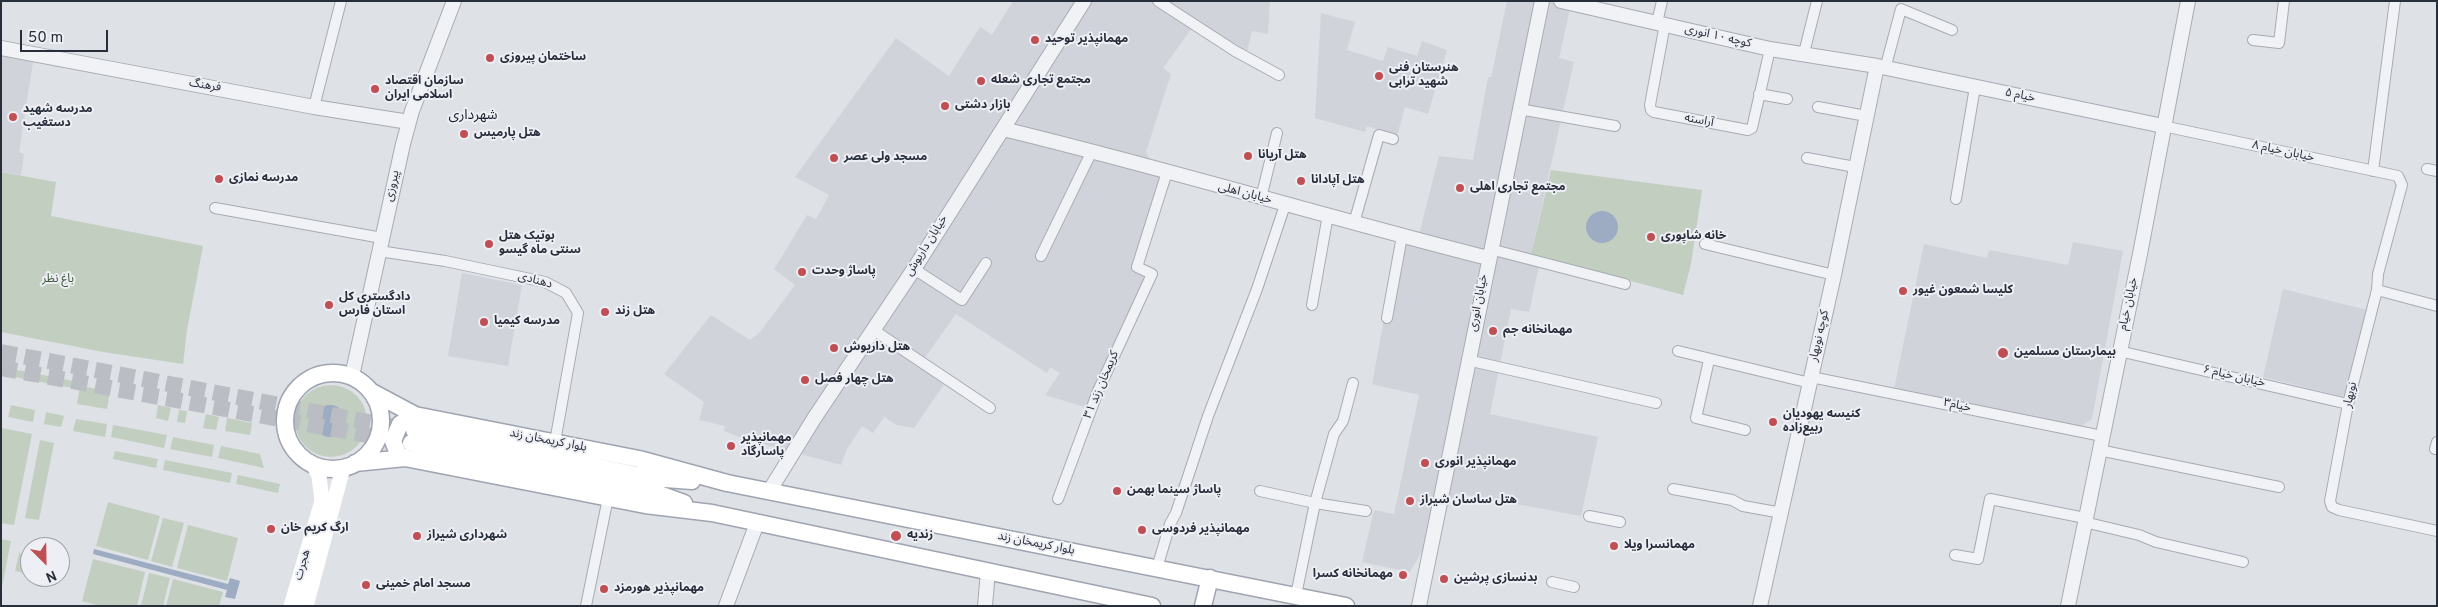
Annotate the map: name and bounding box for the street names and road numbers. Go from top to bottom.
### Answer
street label: کوچه ۱۰ انوری [1683,22,1753,52]
street label: فرهنگ [188,76,222,96]
street label: ۵ خیام [2004,86,2036,106]
street label: آراسته [1683,111,1715,131]
street label: خیابان خیام ۸ [2251,138,2315,166]
street label: پیروزی [382,169,404,203]
street label: خیابان اهلی [1217,180,1273,208]
street label: خیابان داریوش [903,213,951,279]
street label: دهنادی [516,270,554,292]
street label: خیابان انوری [1466,273,1492,333]
street label: خیابان خیام [2116,276,2142,332]
street label: کوچه نوبهار [1807,309,1833,363]
street label: کریمخان زند ۳۱ [1081,349,1123,421]
street label: خیابان خیام ۶ [2202,363,2266,391]
street label: نوبهار [2341,381,2361,409]
street label: خیام۳ [1942,396,1972,416]
street label: بلوار کریمخان زند [508,426,588,456]
street label: بلوار کریمخان زند [996,529,1076,559]
street label: هجرت [292,548,314,582]

